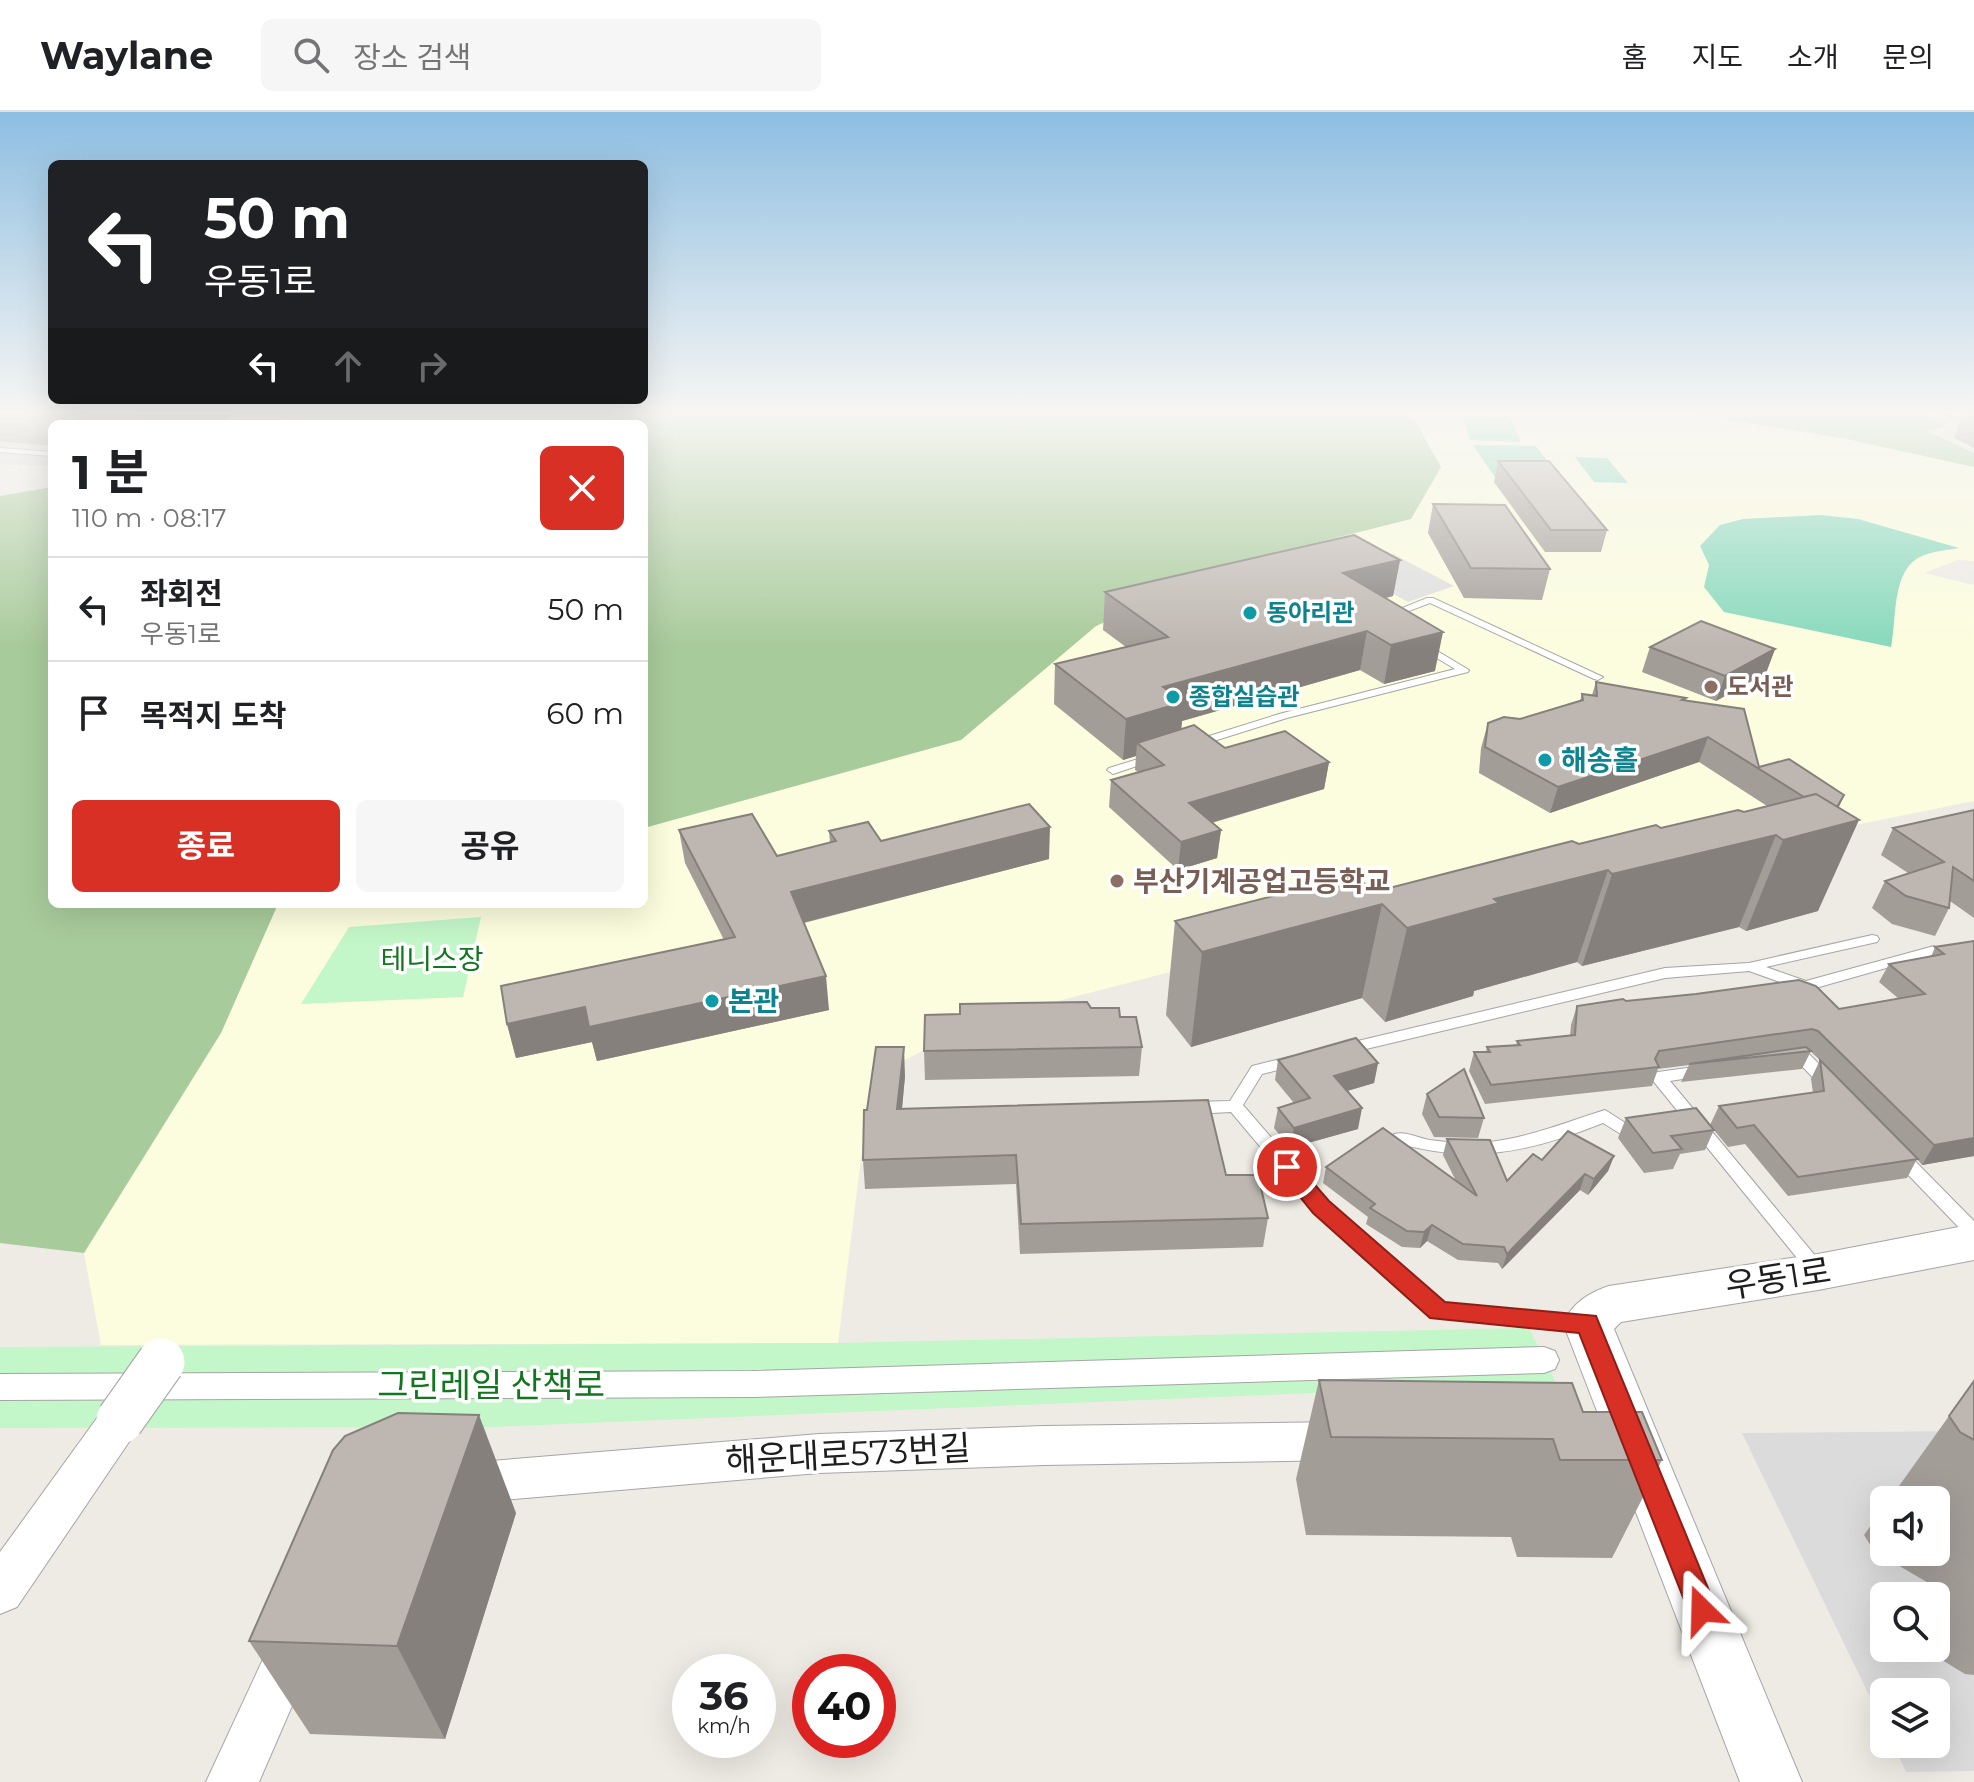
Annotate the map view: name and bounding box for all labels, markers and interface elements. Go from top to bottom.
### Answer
search box [261,19,821,91]
text: Waylane [40,32,213,79]
icon: search [289,33,333,77]
text: 장소 검색 [353,39,471,76]
text: 홈 [1622,40,1647,74]
text: 지도 [1691,40,1743,74]
text: 소개 [1787,40,1838,74]
text: 문의 [1882,40,1934,74]
text: 50 m [204,184,350,252]
icon: left [72,192,176,296]
text: 우동1로 [204,259,316,303]
icon: left [242,344,286,388]
icon: ahead [326,344,370,388]
icon: right [410,344,454,388]
text: 1 분 [72,443,149,501]
button: close [540,446,624,530]
text: 110 m · 08:17 [72,502,227,534]
text: 좌회전 [140,575,223,612]
icon: left [72,587,116,631]
text: 50 m [547,591,624,628]
place label: 동아리관 [1266,598,1354,627]
marker: 동아리관 [1241,604,1259,622]
text: 우동1로 [140,618,221,650]
place label: 도서관 [1727,672,1793,701]
marker: 도서관 [1702,678,1720,696]
place label: 종합실습관 [1189,682,1299,711]
marker: 종합실습관 [1164,688,1182,706]
icon: arrive [72,691,116,735]
text: 60 m [546,695,624,732]
text: 목적지 도착 [140,697,287,734]
place label: 해송홀 [1561,743,1638,777]
marker: 해송홀 [1536,751,1554,769]
button: 종료 [72,800,340,892]
button: 공유 [356,800,624,892]
place label: 부산기계공업고등학교 [1133,864,1391,898]
marker: 부산기계공업고등학교 [1108,872,1126,890]
park label: 테니스장 [380,942,484,976]
place label: 본관 [728,984,780,1018]
marker: 본관 [703,992,721,1010]
pin [1253,1133,1321,1201]
icon: arrive [1265,1145,1309,1189]
street label: 우동1로 [1722,1249,1834,1307]
park label: 그린레일 산책로 [377,1364,605,1406]
street label: 해운대로573번길 [724,1427,972,1481]
map controls [1870,1486,1950,1758]
button: sound [1870,1486,1950,1566]
position arrow [1660,1568,1744,1652]
button: search [1870,1582,1950,1662]
speed limit sign: 40 [792,1654,896,1758]
text: 36 [699,1671,749,1720]
button: layers [1870,1678,1950,1758]
text: km/h [697,1714,751,1738]

